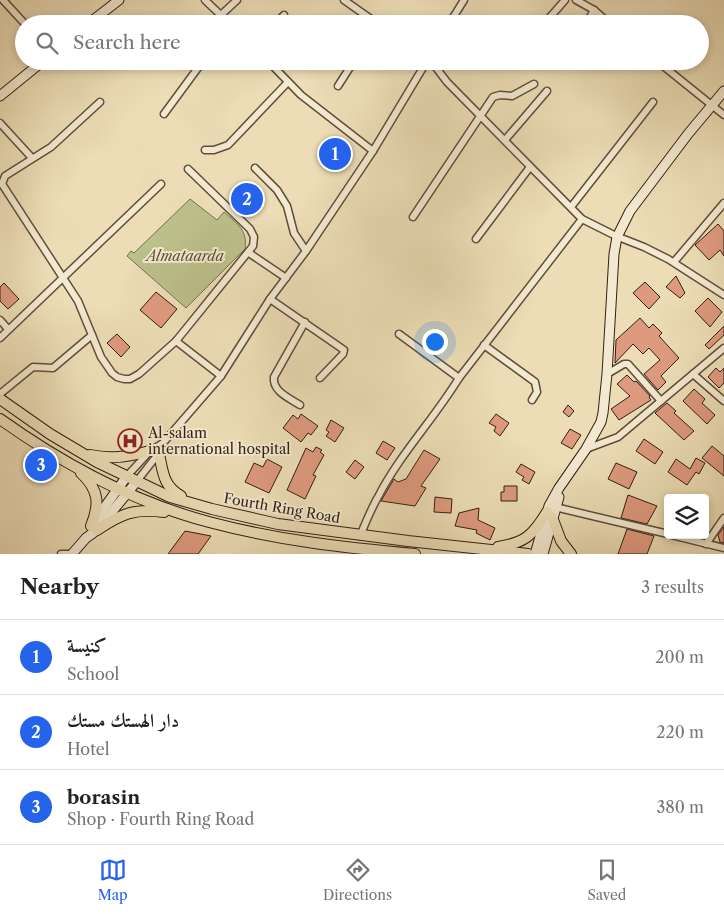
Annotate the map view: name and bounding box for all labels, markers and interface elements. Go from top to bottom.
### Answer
search box [15,15,709,70]
icon: search [33,29,61,57]
text: Search here [73,31,181,54]
pin: 1 [319,135,351,173]
pin: 2 [231,180,263,218]
park label: Almataarda [144,247,224,265]
your location [422,329,448,355]
place label: Al-salam international hospital [147,424,291,458]
hospital icon: Al-salam international hospital [117,428,143,454]
pin: 3 [25,446,57,484]
street label: Fourth Ring Road [222,489,342,527]
map controls [664,494,709,539]
button: layers [664,494,709,539]
text: Nearby [20,574,99,599]
text: 3 results [641,577,704,597]
text: كنيسة [67,634,107,657]
text: 1 [32,647,40,667]
text: 200 m [655,647,704,667]
text: School [67,664,119,684]
text: دار الهستك مستك [67,709,179,732]
text: 2 [31,722,41,742]
text: 220 m [656,722,704,742]
text: Hotel [67,739,110,759]
text: borasin [67,786,140,809]
text: 3 [31,797,41,817]
text: 380 m [656,797,704,817]
text: Shop · Fourth Ring Road [67,809,254,829]
tab: Map [98,856,128,904]
tab: Directions [323,856,392,904]
tab: Saved [587,856,626,904]

